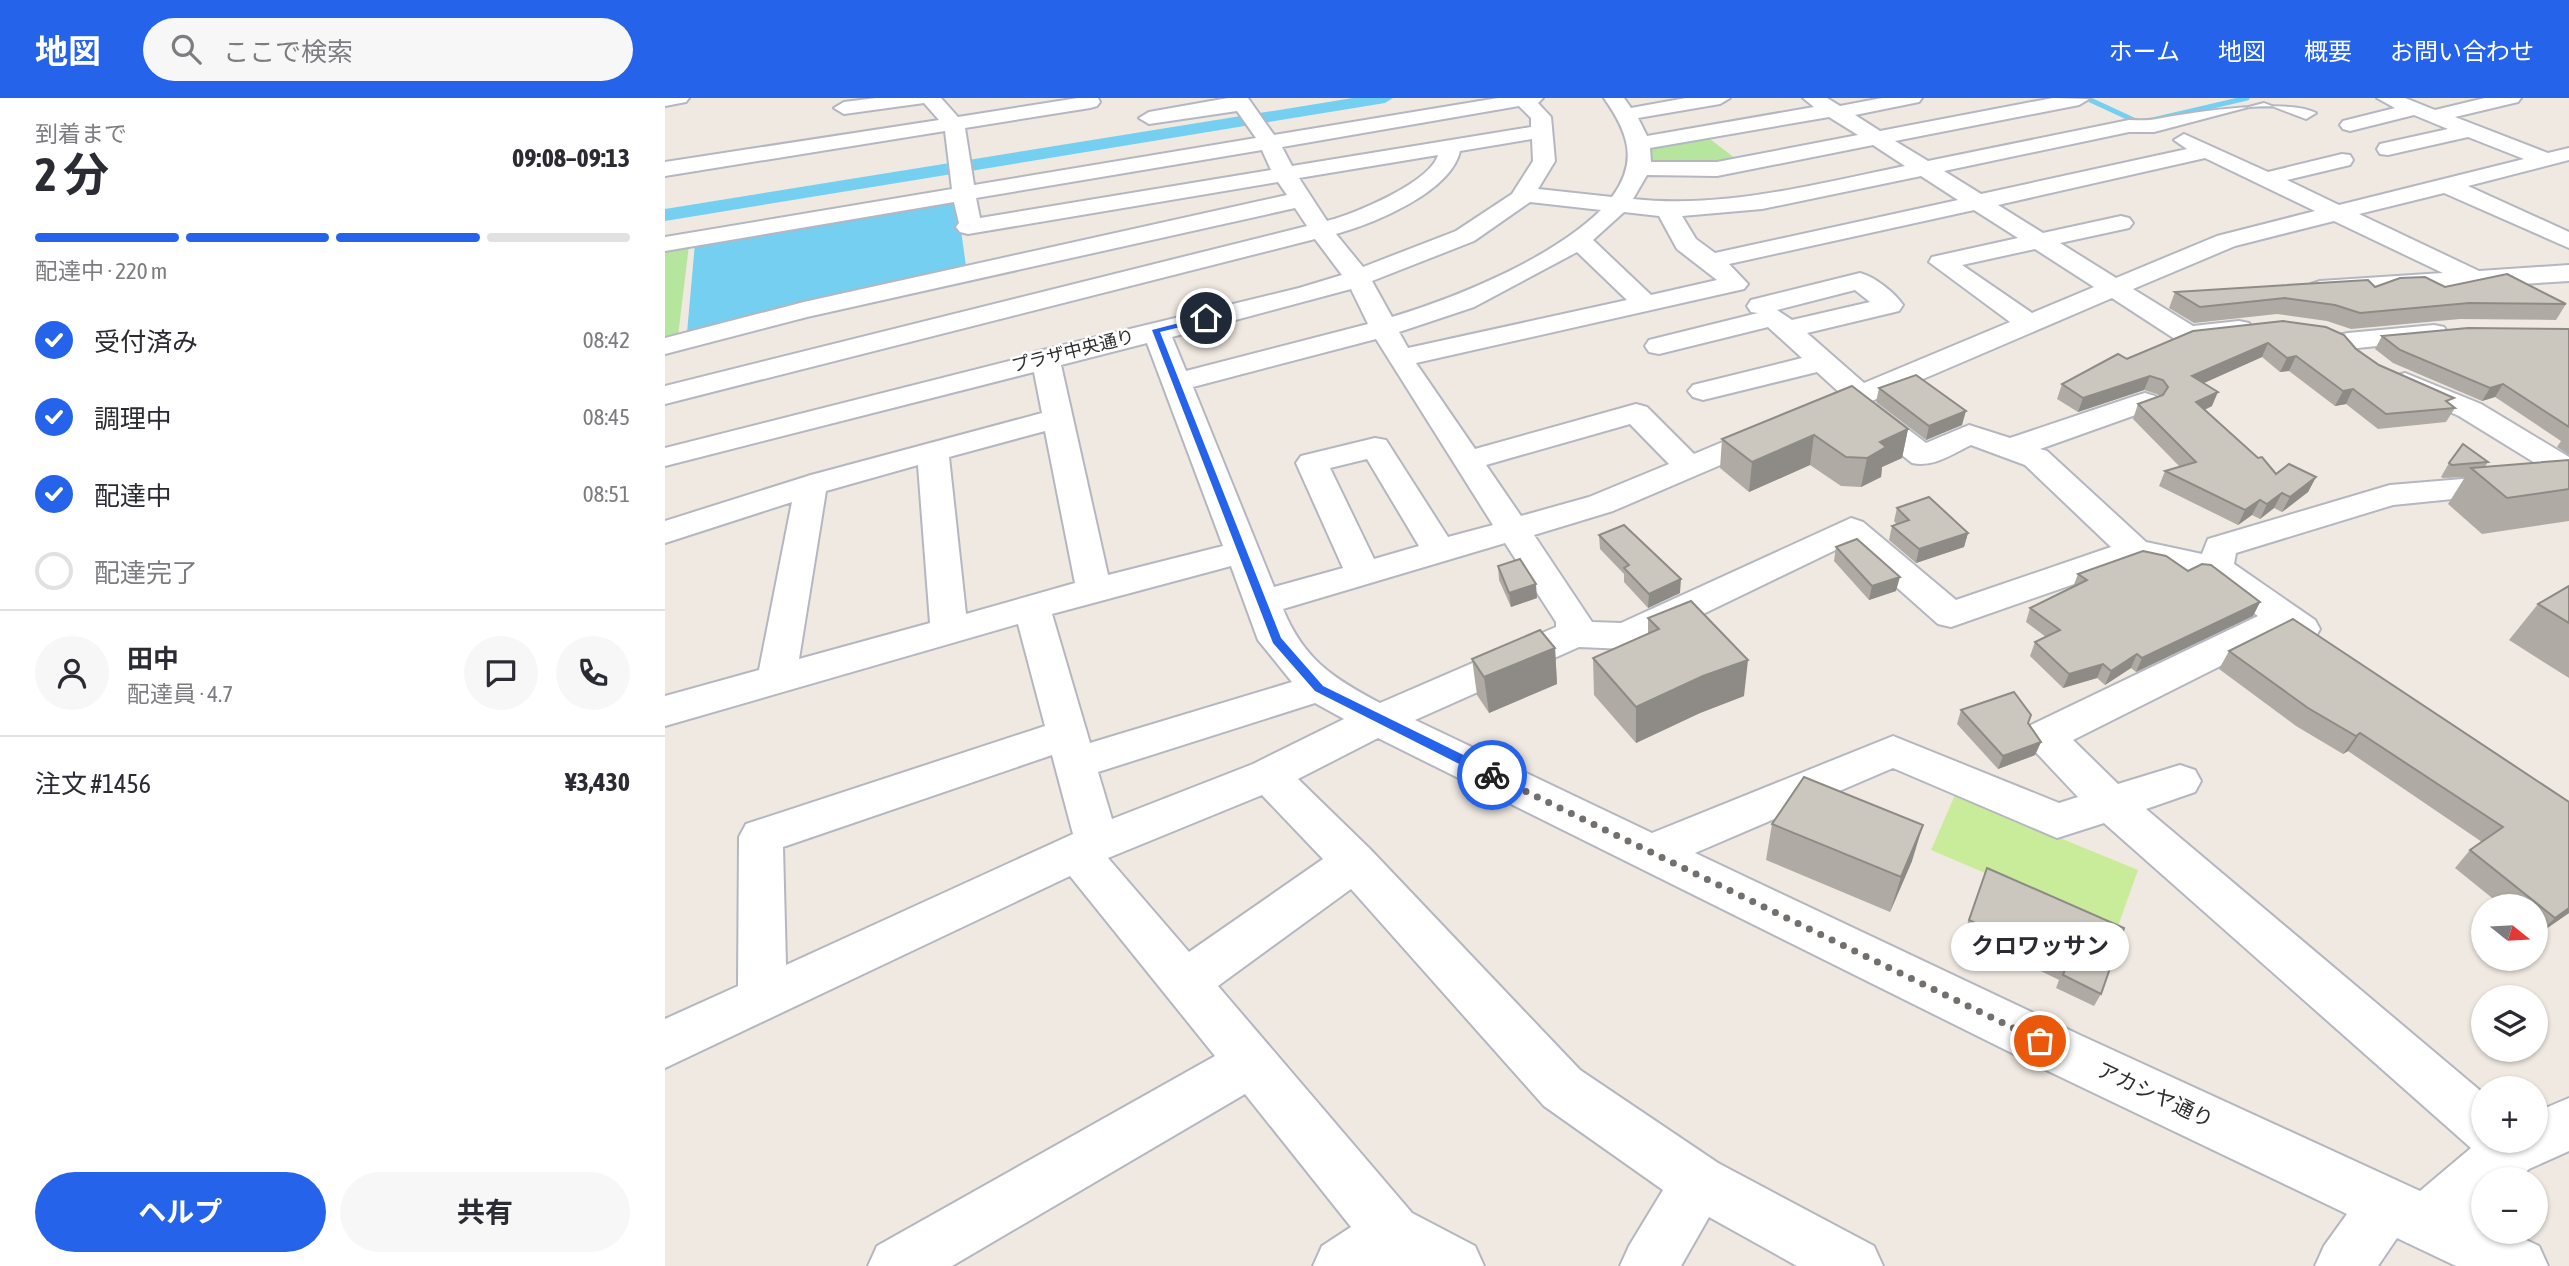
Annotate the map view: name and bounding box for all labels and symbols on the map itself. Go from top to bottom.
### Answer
pin [1176,288,1236,348]
street label: プラザ中央通り [1009,325,1137,376]
courier [1457,740,1527,810]
north arrow [2471,894,2548,971]
callout: クロワッサン [1951,922,2129,971]
pin [2010,1011,2070,1071]
street label: アカシヤ通り [2093,1057,2218,1132]

